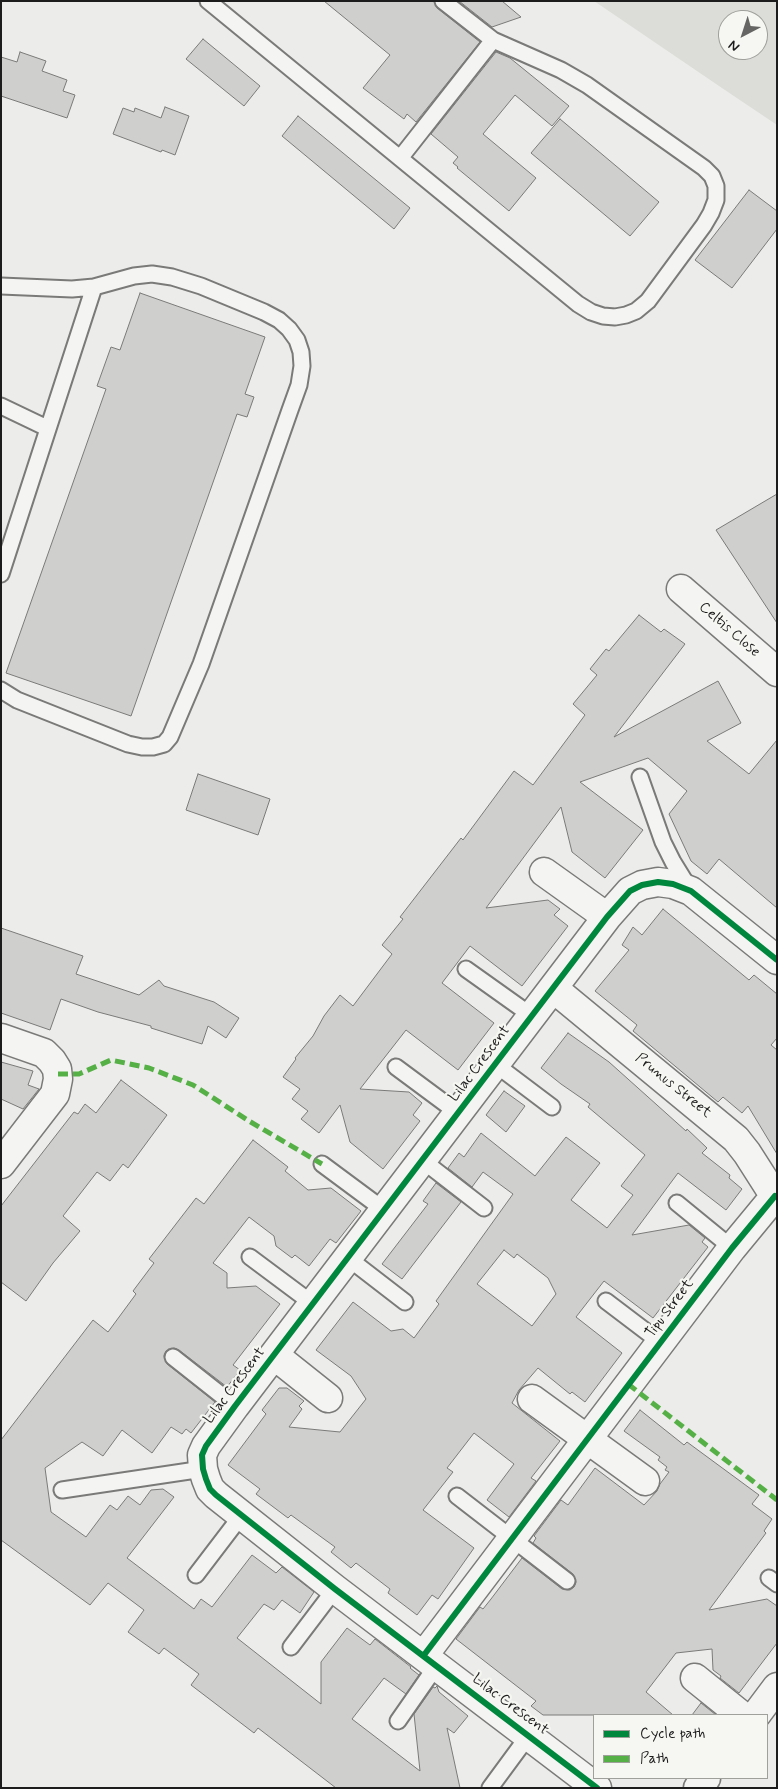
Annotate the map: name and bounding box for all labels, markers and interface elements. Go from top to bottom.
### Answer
north arrow [718,10,768,60]
text: N [725,36,743,56]
street label: Celtis Close [695,598,763,662]
street label: Lilac Crescent [445,1022,515,1106]
street label: Prunus Street [631,1050,715,1122]
street label: Tipu Street [642,1276,698,1342]
street label: Lilac Crescent [200,1344,270,1428]
street label: Lilac Crescent [468,1670,552,1740]
legend [593,1714,768,1779]
text: Cycle path [640,1724,705,1744]
text: Path [640,1749,669,1769]

